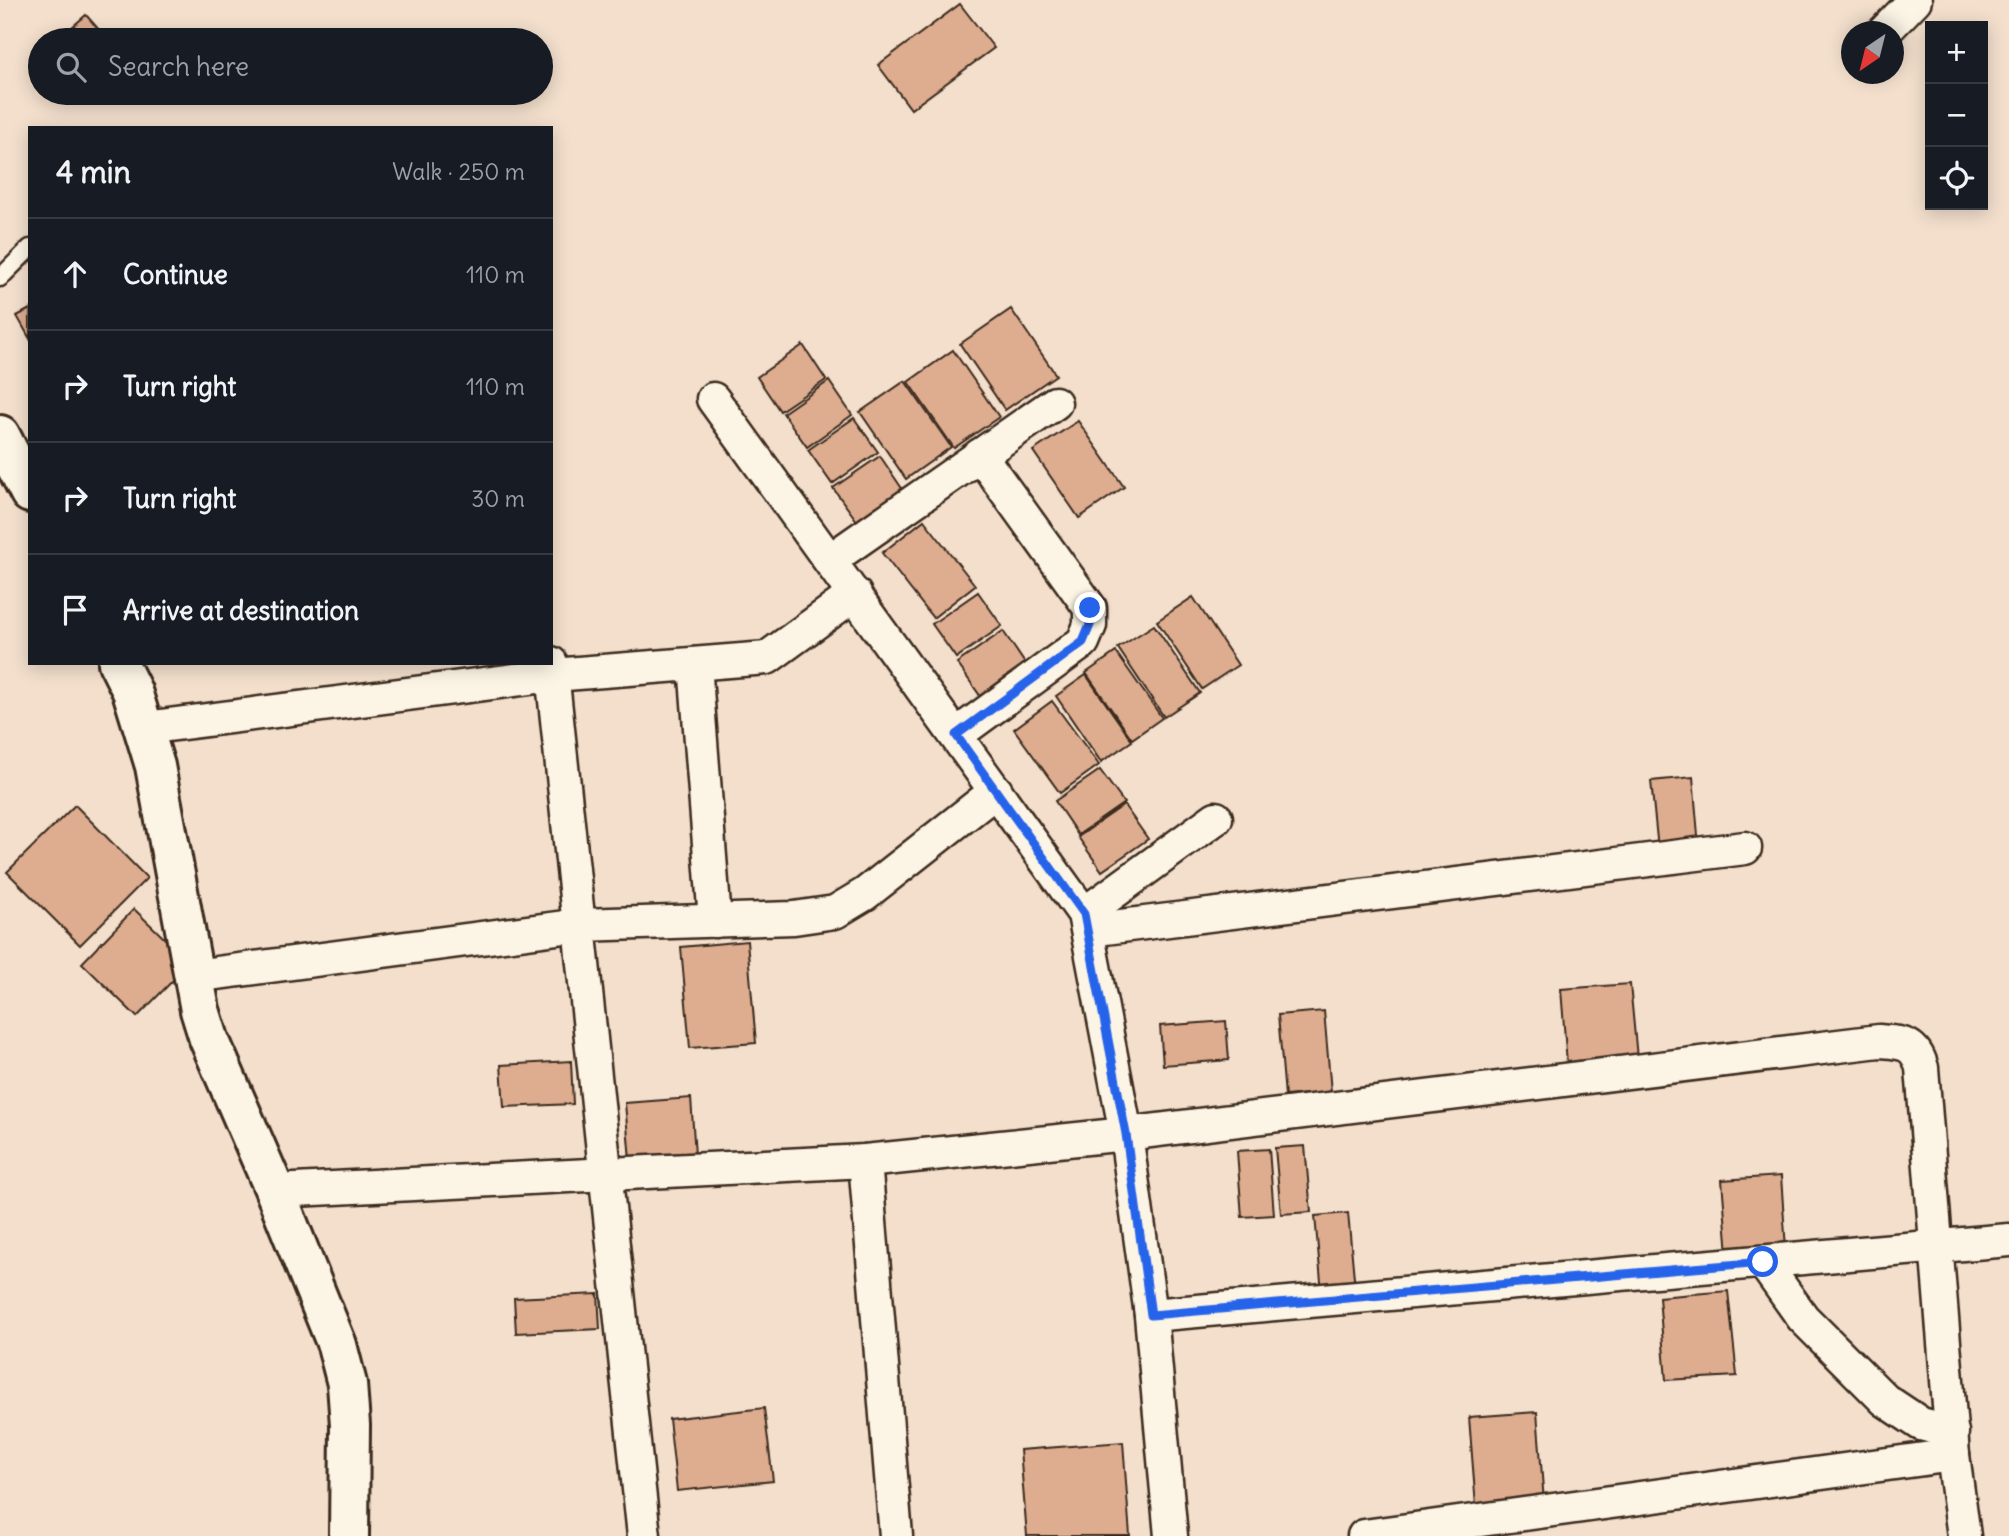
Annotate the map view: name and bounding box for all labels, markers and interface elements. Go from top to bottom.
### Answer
north arrow [1841,21,1904,84]
map controls [1925,21,1988,210]
button: + [1925,21,1988,84]
search box [28,28,553,105]
icon: search [52,48,90,86]
text: Search here [108,50,249,83]
button: − [1925,84,1988,147]
button: locate [1925,147,1988,210]
text: 4 min [56,153,131,191]
text: Walk · 250 m [392,157,525,186]
icon: ahead [56,255,94,293]
text: Continue [123,258,228,291]
text: 110 m [466,260,525,289]
icon: right [56,367,94,405]
text: Turn right [123,370,236,403]
text: 110 m [466,372,525,401]
icon: right [56,479,94,517]
text: Turn right [123,482,236,515]
text: 30 m [471,484,525,513]
icon: arrive [56,591,94,629]
route end [1074,592,1105,623]
text: Arrive at destination [123,594,359,627]
route start [1747,1246,1778,1277]

